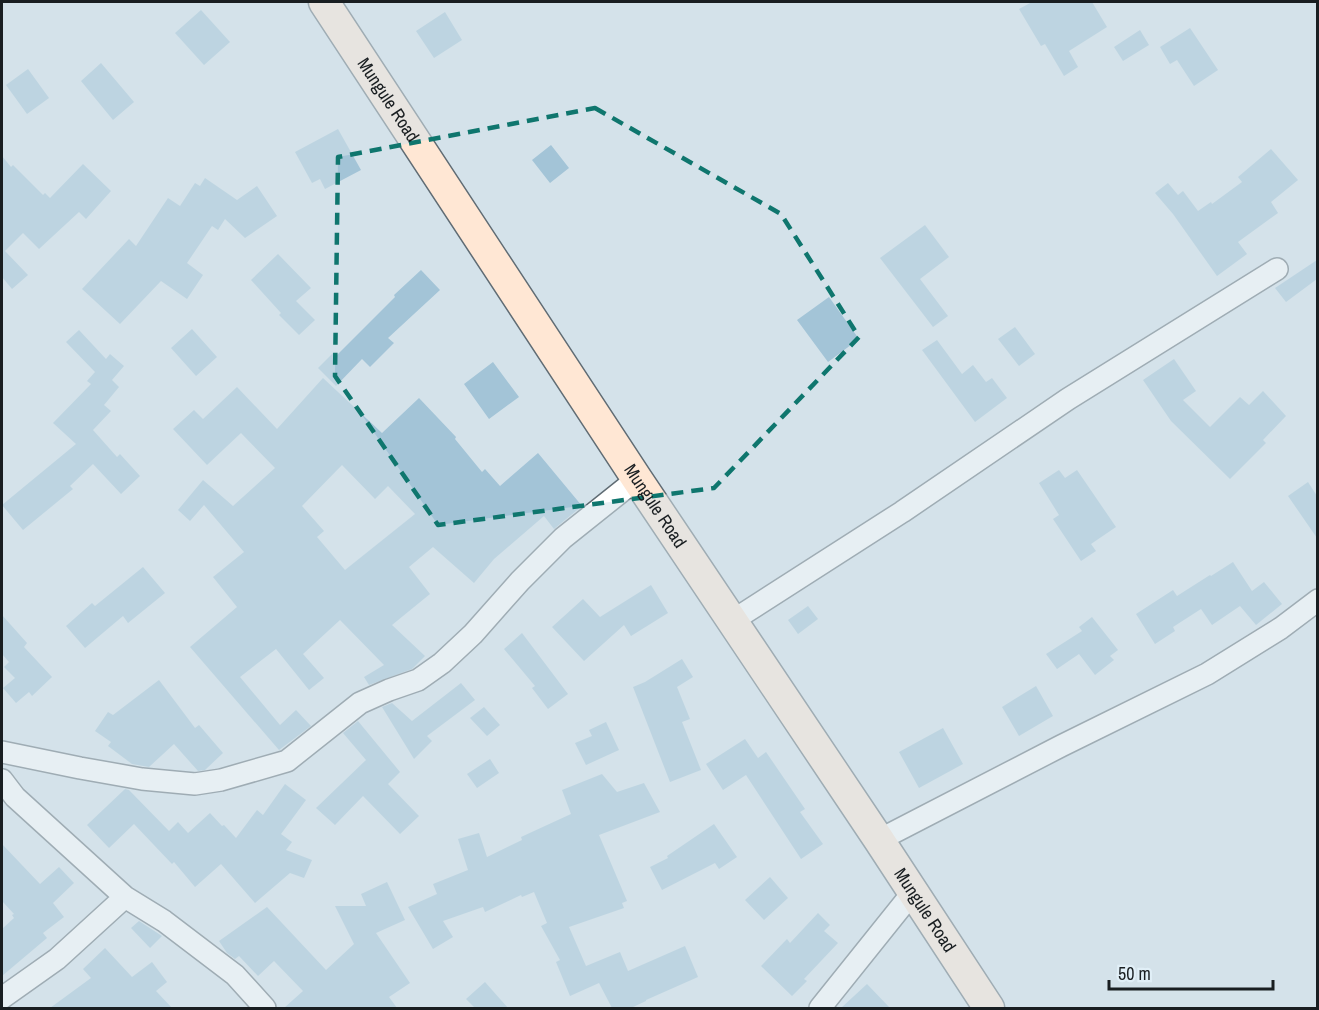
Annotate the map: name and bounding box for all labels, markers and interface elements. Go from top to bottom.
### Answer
street label: Mungule Road [352,53,425,147]
street label: Mungule Road [618,459,693,553]
street label: Mungule Road [889,863,962,957]
scale bar [1109,953,1272,991]
text: 50 m [1118,961,1151,986]

